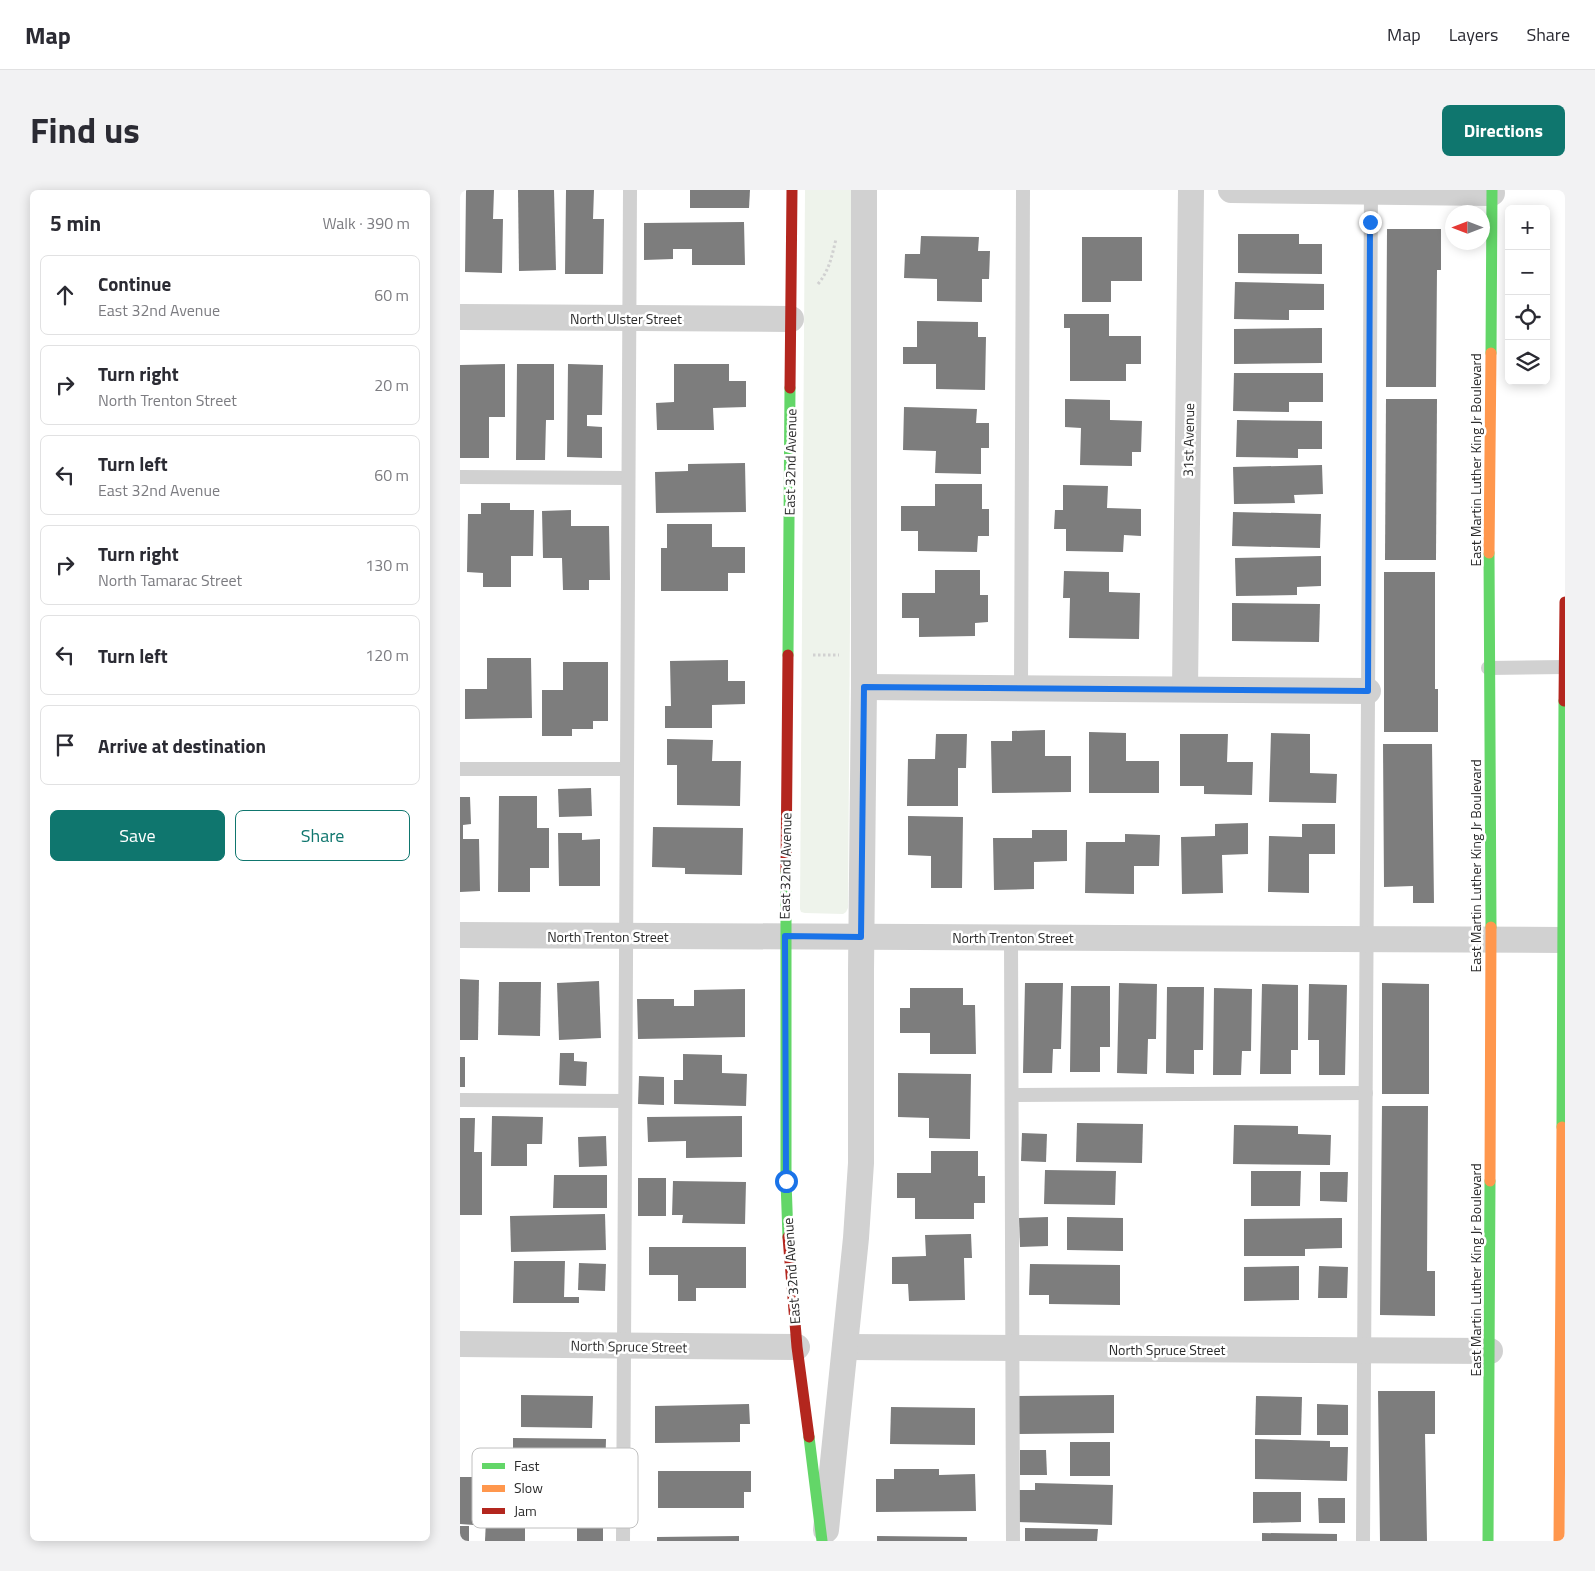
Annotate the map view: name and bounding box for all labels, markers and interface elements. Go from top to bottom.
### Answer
text: Map [25,17,71,53]
text: Map [1387,21,1421,48]
text: Layers [1449,21,1498,48]
text: Share [1526,21,1570,48]
text: Find us [30,103,140,157]
button: Directions [1442,105,1565,156]
north arrow [1445,205,1490,250]
map controls [1505,205,1550,385]
button: + [1505,205,1550,250]
text: 5 min [50,207,101,239]
text: Walk · 390 m [322,211,410,235]
route end [1359,211,1382,234]
button: − [1505,250,1550,295]
text: Continue [98,269,171,298]
icon: ahead [51,281,79,309]
text: 60 m [374,283,409,307]
button: locate [1505,295,1550,340]
text: East 32nd Avenue [98,298,220,322]
street label: North Ulster Street [570,308,682,329]
button: layers [1505,340,1550,385]
street label: East Martin Luther King Jr Boulevard [1465,353,1486,567]
text: Turn right [98,359,179,388]
icon: right [51,371,79,399]
text: 20 m [374,373,409,397]
text: North Trenton Street [98,388,237,412]
street label: 31st Avenue [1177,403,1199,477]
street label: East 32nd Avenue [779,408,801,516]
text: Turn left [98,449,168,478]
icon: left [51,461,79,489]
text: 60 m [374,463,409,487]
text: East 32nd Avenue [98,478,220,502]
text: Turn right [98,539,179,568]
icon: right [51,551,79,579]
text: 130 m [365,553,409,577]
text: North Tamarac Street [98,568,242,592]
icon: left [51,641,79,669]
text: Turn left [98,641,168,670]
text: 120 m [365,643,409,667]
icon: arrive [51,731,79,759]
text: Arrive at destination [98,731,266,760]
street label: East Martin Luther King Jr Boulevard [1465,759,1486,973]
button: Save [50,810,225,861]
button: Share [235,810,410,861]
street label: East 32nd Avenue [774,812,796,920]
street label: North Trenton Street [547,926,669,947]
street label: North Trenton Street [952,927,1074,948]
street label: East Martin Luther King Jr Boulevard [1465,1163,1486,1377]
route start [775,1170,798,1193]
street label: East 32nd Avenue [777,1217,805,1325]
street label: North Spruce Street [570,1334,688,1358]
street label: North Spruce Street [1109,1339,1225,1360]
legend [472,1448,638,1528]
text: Fast [514,1455,539,1476]
text: Slow [514,1477,543,1498]
text: Jam [514,1500,537,1521]

